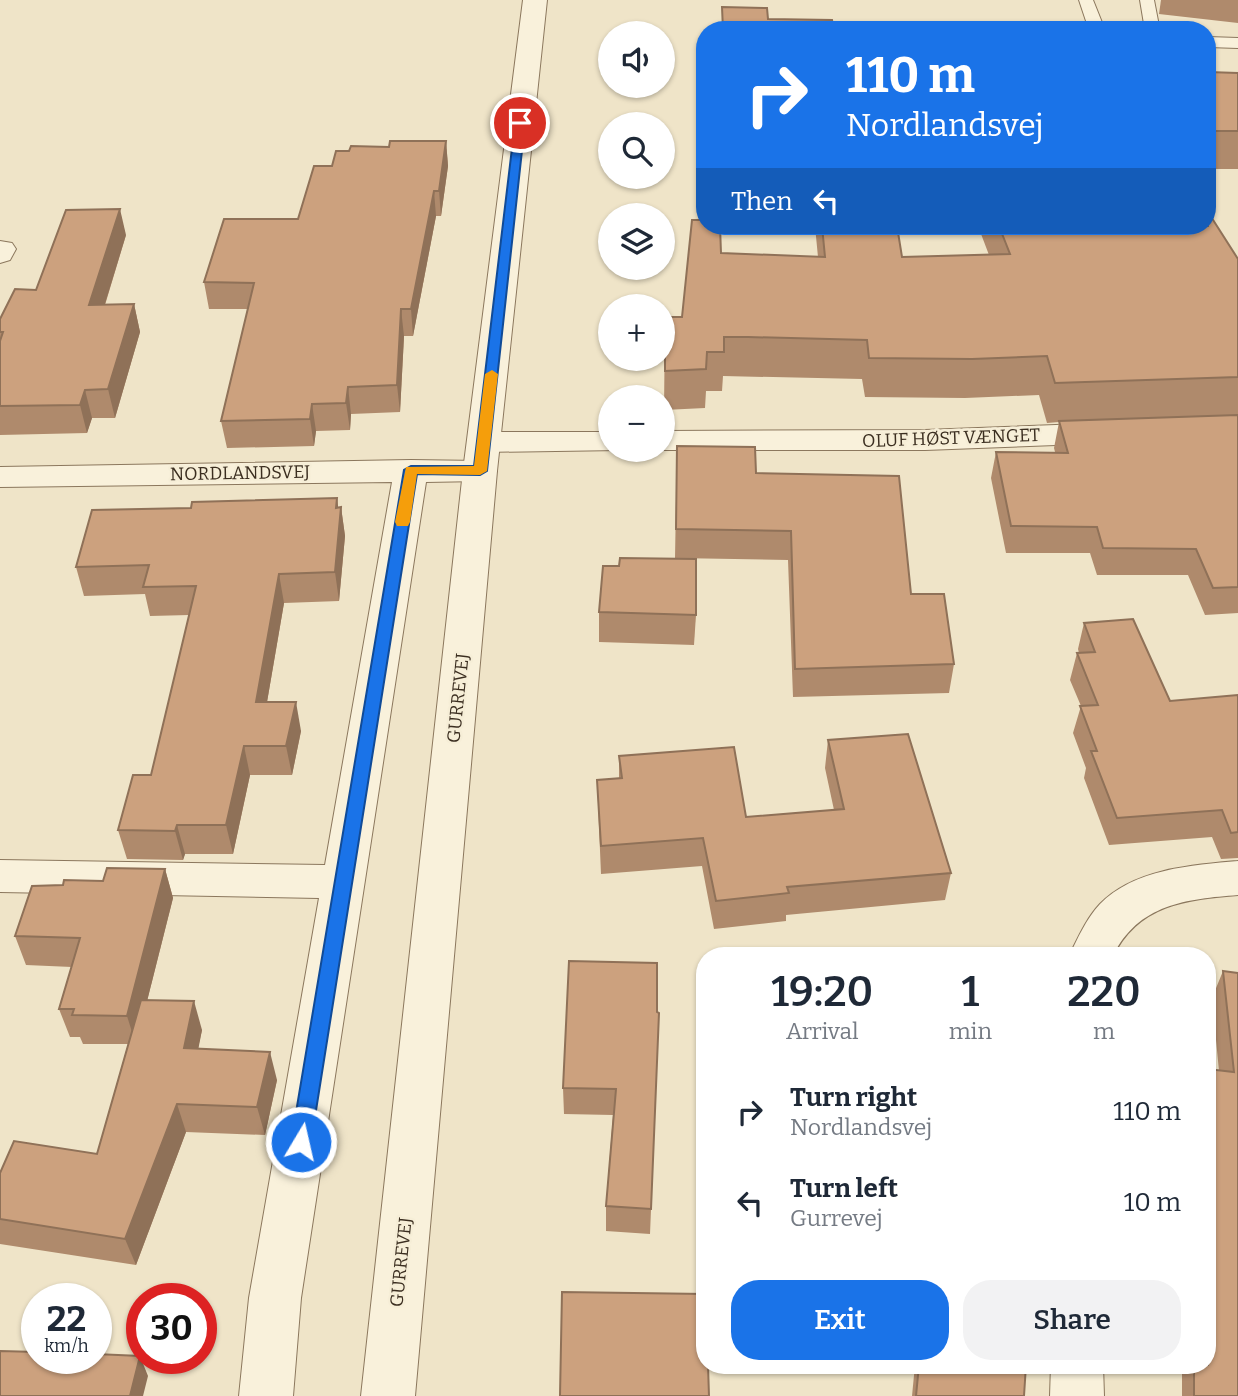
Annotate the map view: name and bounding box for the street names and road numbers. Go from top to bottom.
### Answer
street label: OLUF HØST VÆNGET [862,424,1041,452]
street label: NORDLANDSVEJ [170,461,310,485]
street label: GURREVEJ [442,652,474,744]
street label: GURREVEJ [385,1216,417,1308]

